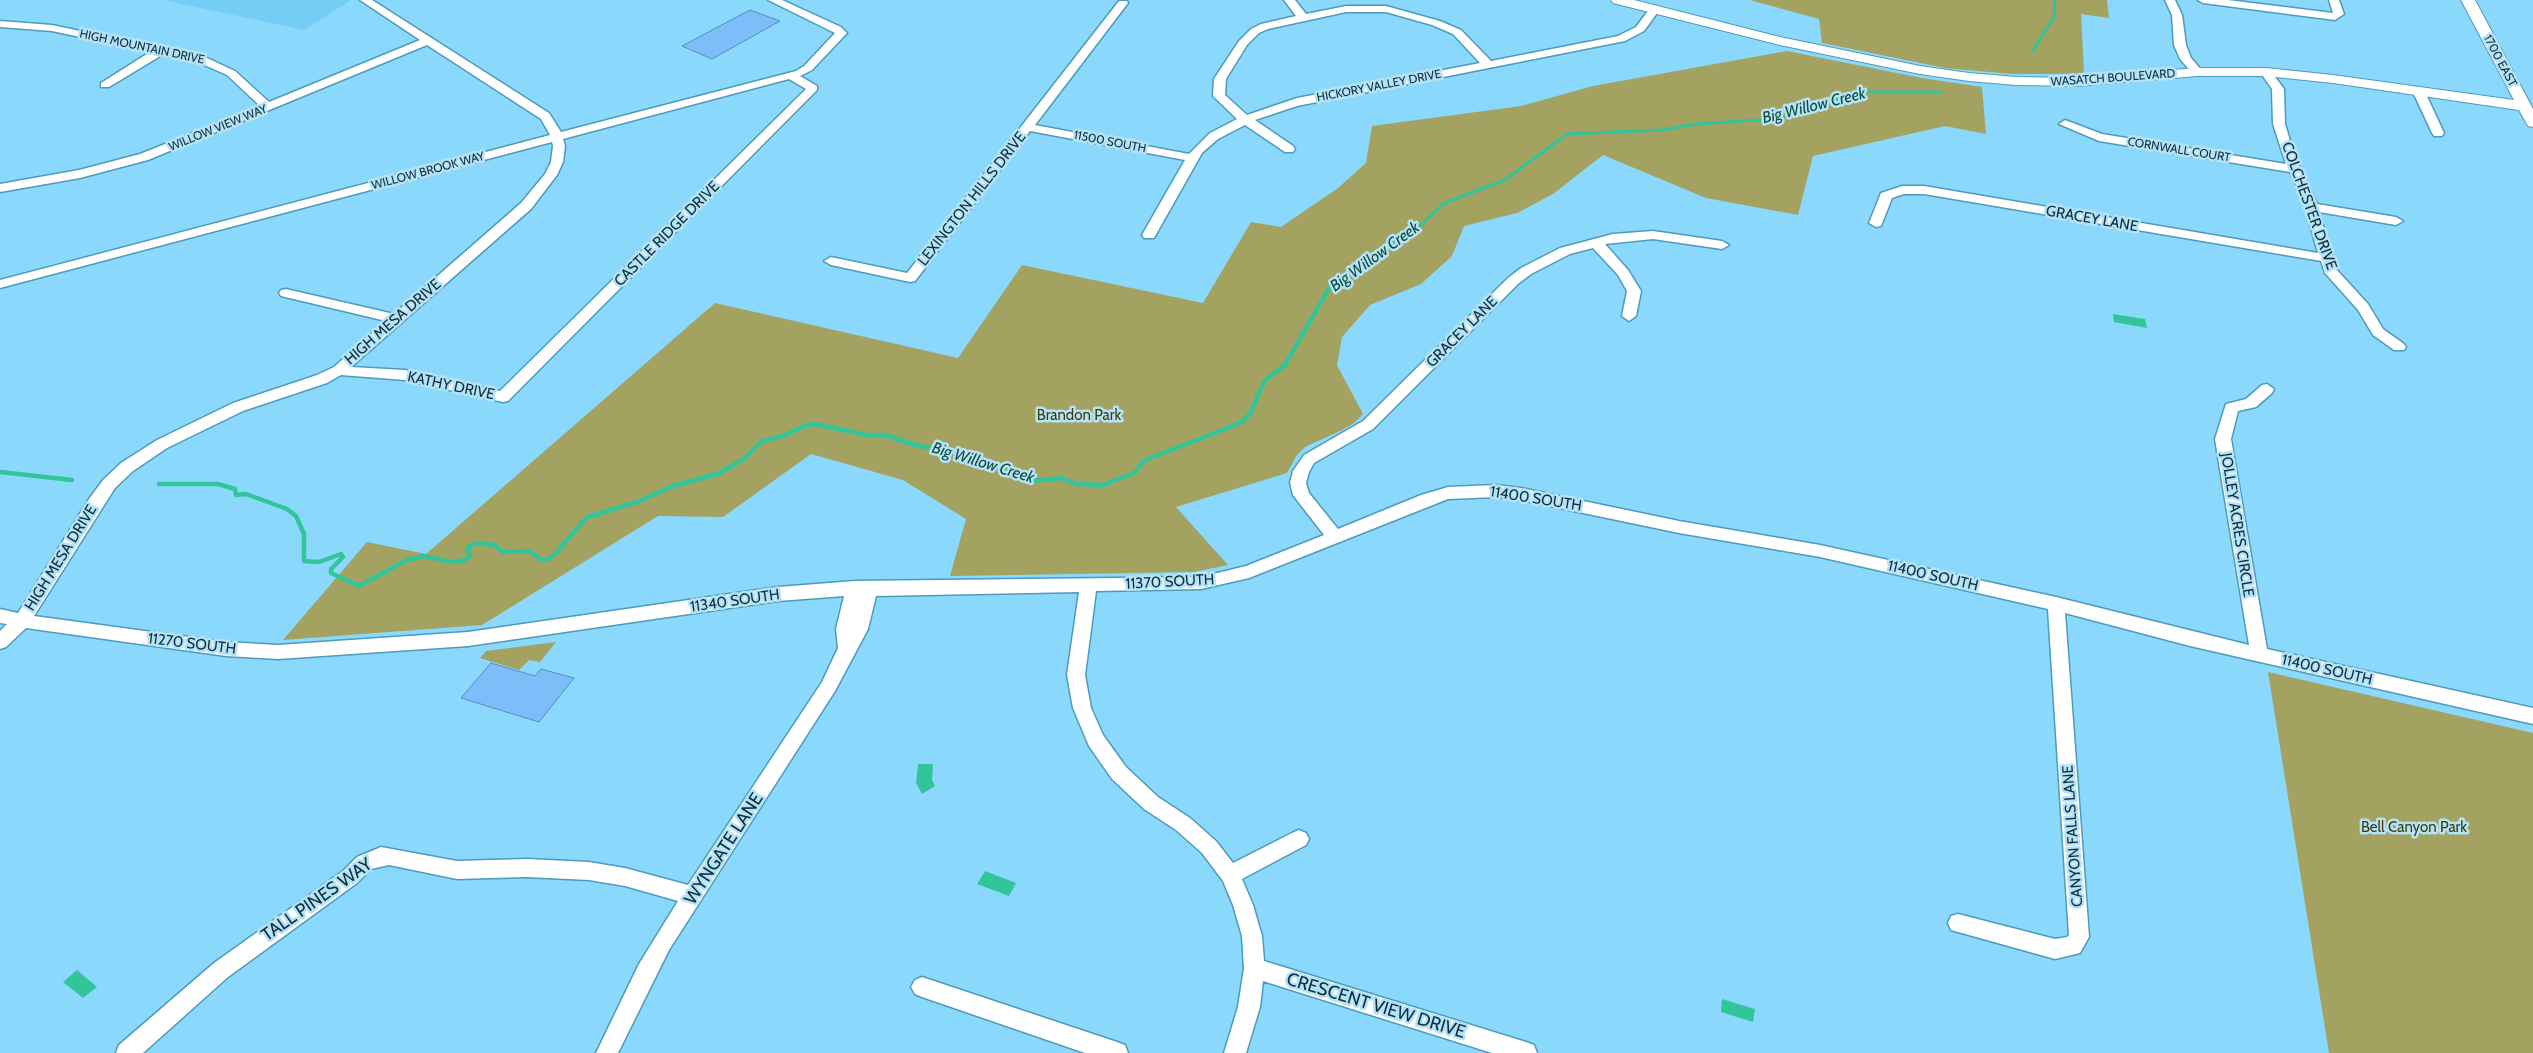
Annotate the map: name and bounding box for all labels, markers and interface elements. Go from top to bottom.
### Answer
street label: HIGH MOUNTAIN DRIVE [78,27,206,67]
street label: 1700 EAST [2480,33,2520,89]
street label: WASATCH BOULEVARD [2050,66,2176,90]
street label: HICKORY VALLEY DRIVE [1316,67,1442,105]
water label: Big Willow Creek [1760,84,1868,128]
street label: WILLOW VIEW WAY [167,102,269,154]
street label: LEXINGTON HILLS DRIVE [914,128,1030,270]
street label: 11500 SOUTH [1073,128,1147,156]
street label: CORNWALL COURT [2127,135,2231,165]
street label: COLCHESTER DRIVE [2278,140,2340,272]
street label: WILLOW BROOK WAY [370,149,486,193]
street label: CASTLE RIDGE DRIVE [611,178,723,290]
street label: GRACEY LANE [2045,202,2139,236]
water label: Big Willow Creek [1327,218,1423,296]
street label: HIGH MESA DRIVE [341,275,445,369]
street label: GRACEY LANE [1423,293,1501,371]
street label: KATHY DRIVE [406,368,496,404]
park label: Brandon Park [1037,407,1121,425]
water label: Big Willow Creek [930,438,1036,488]
street label: JOLLEY ACRES CIRCLE [2217,452,2257,598]
street label: 11400 SOUTH [1489,483,1583,515]
street label: HIGH MESA DRIVE [21,502,101,614]
street label: 11400 SOUTH [1886,557,1980,595]
street label: 11370 SOUTH [1125,571,1215,593]
street label: 11340 SOUTH [689,586,781,616]
street label: 11270 SOUTH [147,630,237,658]
street label: 11400 SOUTH [2280,651,2374,689]
street label: CANYON FALLS LANE [2059,765,2087,907]
street label: WYNGATE LANE [680,789,768,909]
park label: Bell Canyon Park [2361,819,2467,837]
street label: TALL PINES WAY [257,854,377,946]
street label: CRESCENT VIEW DRIVE [1284,968,1468,1044]

